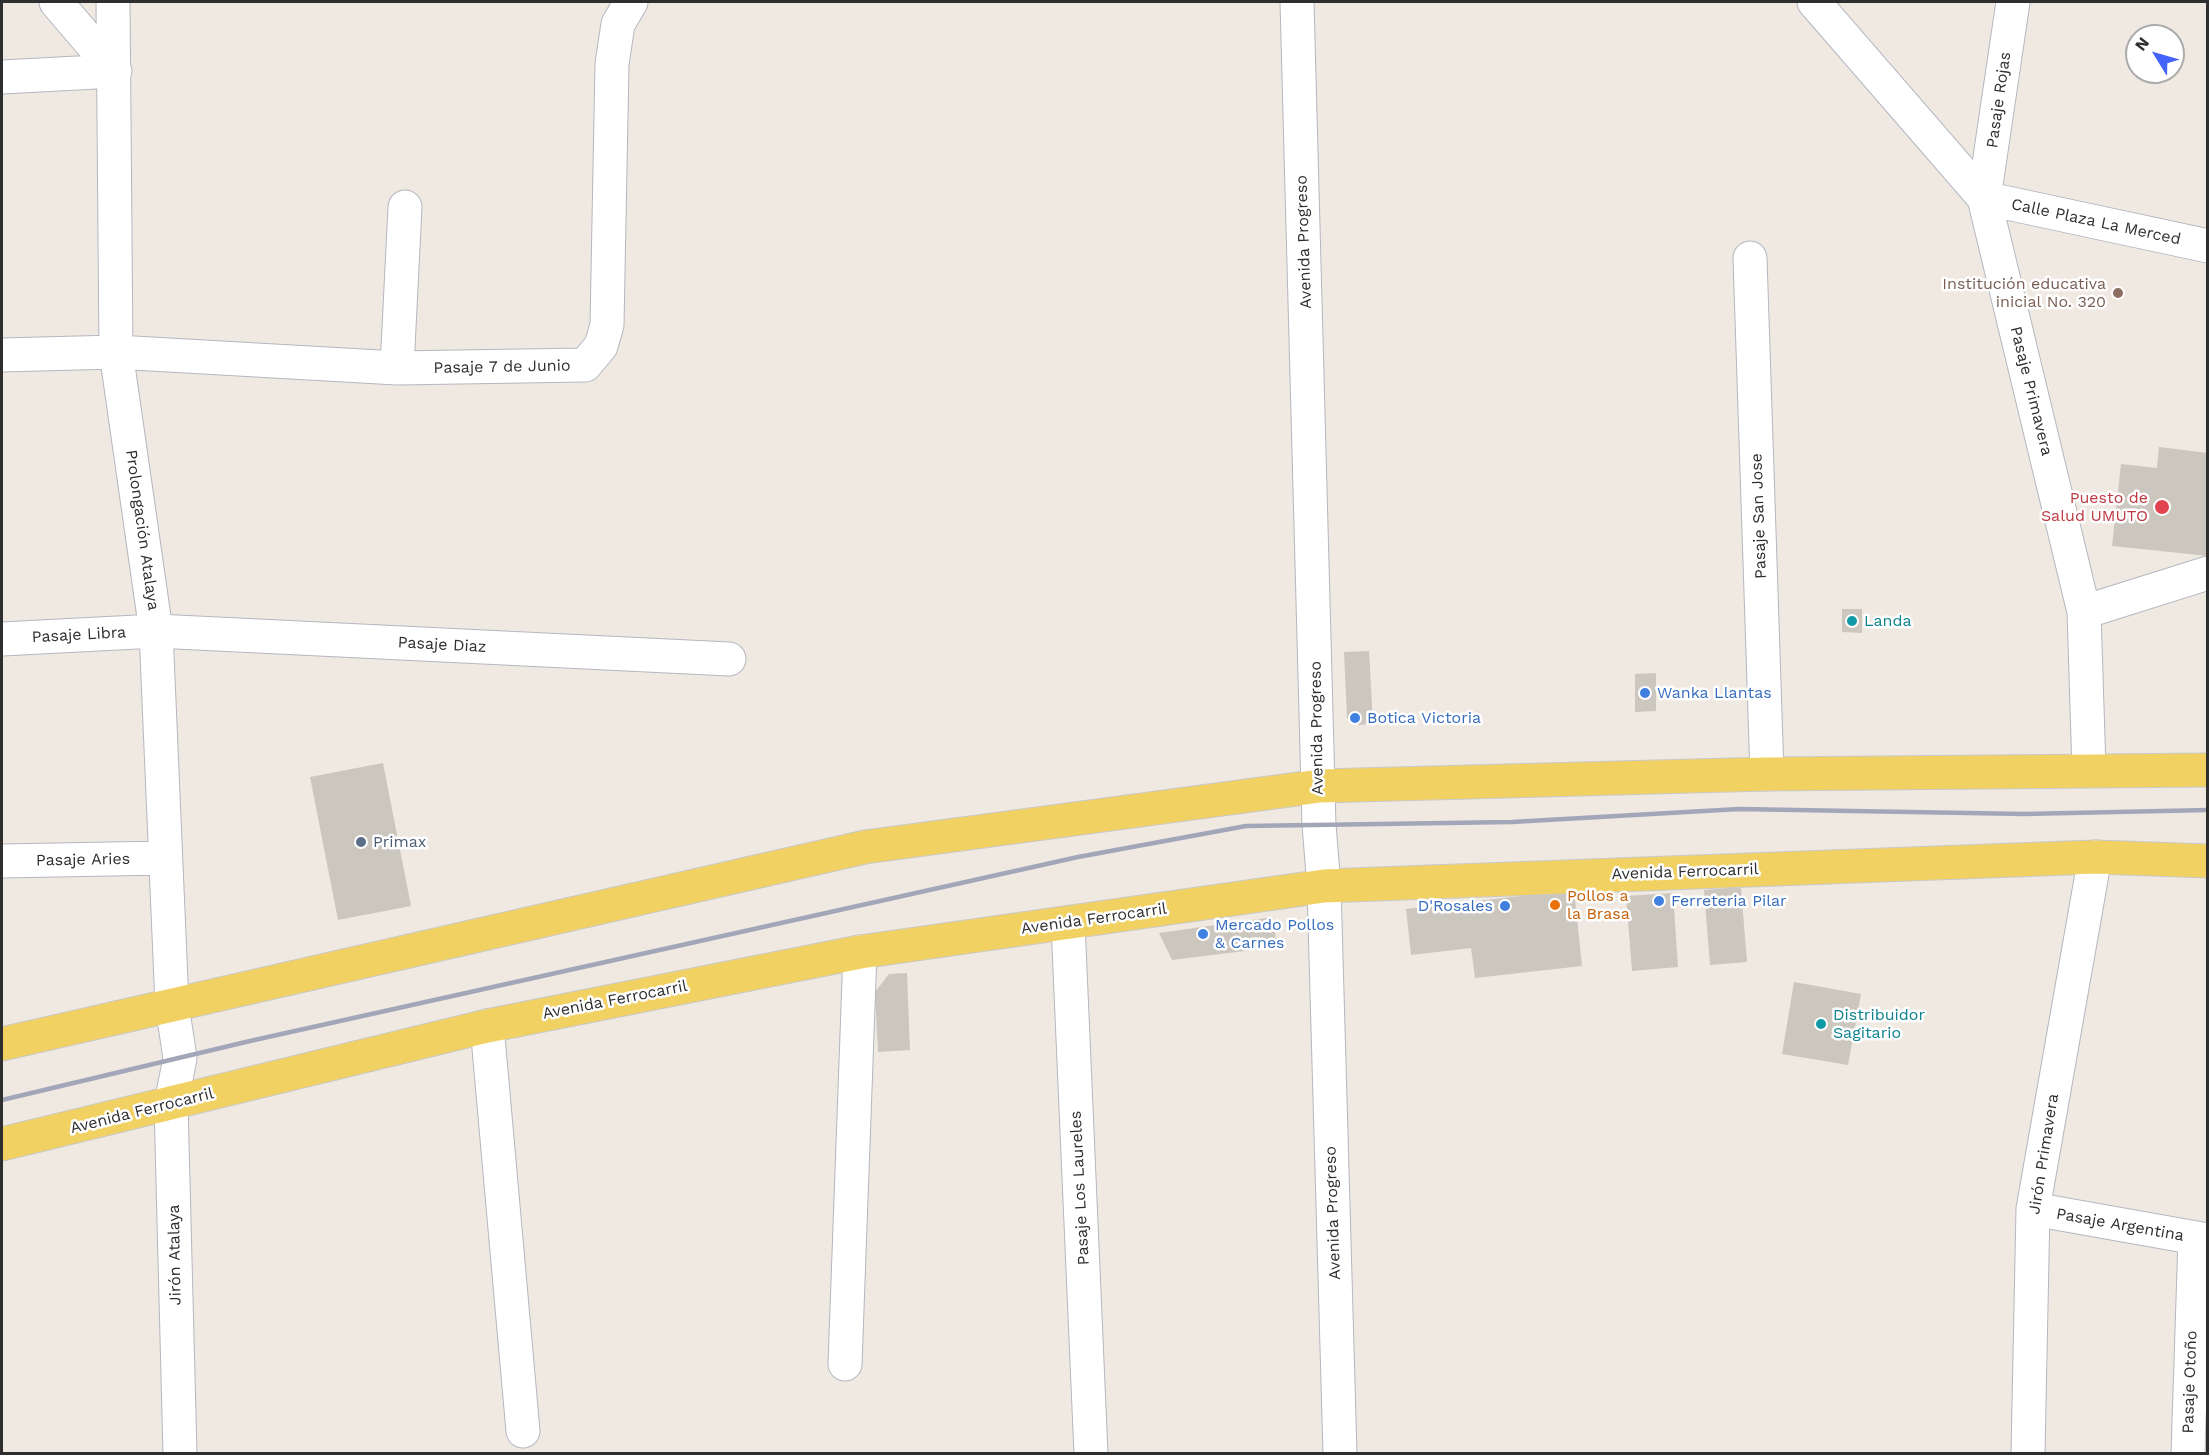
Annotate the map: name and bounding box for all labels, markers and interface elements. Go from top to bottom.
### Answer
north arrow [2125,24,2185,84]
text: N [2131,34,2153,55]
street label: Pasaje Rojas [1983,51,2015,149]
street label: Avenida Progreso [1292,175,1316,309]
street label: Calle Plaza La Merced [2010,195,2182,249]
place label: Institución educativa inicial No. 320 [1942,274,2106,312]
marker: Institución educativa inicial No. 320 [2111,286,2125,300]
street label: Pasaje Primavera [2006,324,2056,458]
street label: Pasaje 7 de Junio [433,356,571,378]
street label: Prolongación Atalaya [121,448,163,612]
street label: Pasaje San Jose [1747,453,1771,579]
place label: Puesto de Salud UMUTO [2041,488,2148,526]
marker: Puesto de Salud UMUTO [2153,498,2171,516]
place label: Landa [1864,611,1912,631]
marker: Landa [1845,614,1859,628]
street label: Pasaje Libra [31,623,127,647]
street label: Pasaje Diaz [397,633,487,657]
street label: Avenida Progreso [1306,661,1328,795]
place label: Wanka Llantas [1657,683,1772,703]
marker: Wanka Llantas [1638,686,1652,700]
place label: Botica Victoria [1367,708,1481,728]
marker: Botica Victoria [1348,711,1362,725]
place label: Primax [373,832,426,852]
marker: Primax [354,835,368,849]
street label: Pasaje Aries [36,850,130,870]
street label: Avenida Ferrocarril [1611,860,1759,884]
place label: Pollos a la Brasa [1567,886,1630,924]
place label: Ferreteria Pilar [1671,891,1787,911]
marker: Ferreteria Pilar [1652,894,1666,908]
place label: D'Rosales [1418,896,1493,916]
marker: Pollos a la Brasa [1548,898,1562,912]
street label: Avenida Ferrocarril [1020,899,1168,939]
marker: D'Rosales [1498,899,1512,913]
place label: Mercado Pollos & Carnes [1215,915,1334,953]
marker: Mercado Pollos & Carnes [1196,927,1210,941]
street label: Avenida Ferrocarril [541,977,689,1023]
place label: Distribuidor Sagitario [1833,1005,1925,1043]
marker: Distribuidor Sagitario [1814,1017,1828,1031]
street label: Avenida Ferrocarril [68,1084,216,1138]
street label: Jirón Primavera [2025,1092,2063,1216]
street label: Pasaje Los Laureles [1066,1110,1094,1266]
street label: Avenida Progreso [1321,1146,1345,1280]
street label: Jirón Atalaya [165,1204,185,1306]
street label: Pasaje Argentina [2055,1204,2185,1246]
street label: Pasaje Otoño [2179,1330,2201,1434]

